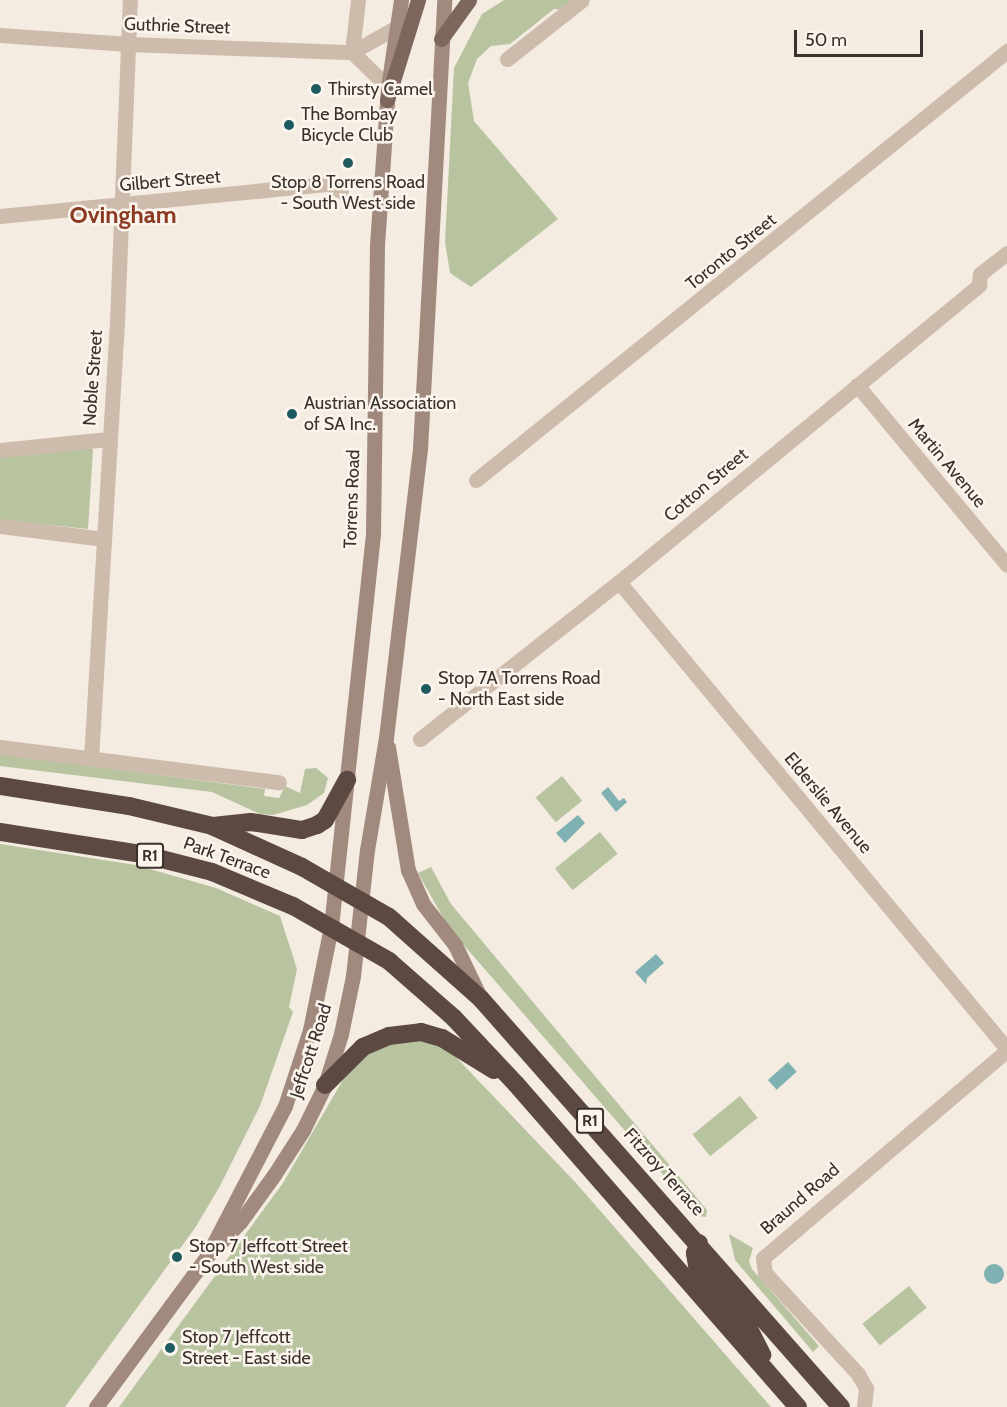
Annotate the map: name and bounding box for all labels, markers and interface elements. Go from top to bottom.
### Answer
street label: Guthrie Street [124,13,230,39]
scale bar [797,18,926,56]
text: 50 m [805,29,847,51]
place label: Thirsty Camel [328,78,432,100]
marker: Thirsty Camel [309,82,323,96]
place label: The Bombay Bicycle Club [301,104,397,146]
marker: The Bombay Bicycle Club [282,118,296,132]
marker: Stop 8 Torrens Road - South West side [341,156,355,170]
street label: Gilbert Street [119,166,221,196]
place label: Stop 8 Torrens Road - South West side [271,172,425,214]
district label: Ovingham [69,201,177,229]
street label: Toronto Street [682,209,780,295]
street label: Noble Street [79,329,107,427]
place label: Austrian Association of SA Inc. [304,393,456,436]
marker: Austrian Association of SA Inc. [285,407,299,421]
street label: Martin Avenue [903,414,991,512]
street label: Cotton Street [660,444,752,526]
street label: Torrens Road [339,449,365,549]
place label: Stop 7A Torrens Road - North East side [438,668,601,710]
marker: Stop 7A Torrens Road - North East side [419,682,433,696]
street label: Elderslie Avenue [780,748,876,858]
street label: Park Terrace [181,832,273,884]
road number: R1 [135,843,165,869]
street label: Jeffcott Road [286,1001,336,1101]
road number: R1 [575,1108,605,1134]
street label: Fitzroy Terrace [619,1124,709,1220]
street label: Braund Road [756,1159,844,1239]
place label: Stop 7 Jeffcott Street - South West side [189,1236,348,1278]
marker: Stop 7 Jeffcott Street - South West side [170,1250,184,1264]
place label: Stop 7 Jeffcott Street - East side [182,1327,311,1370]
marker: Stop 7 Jeffcott Street - East side [163,1341,177,1355]

